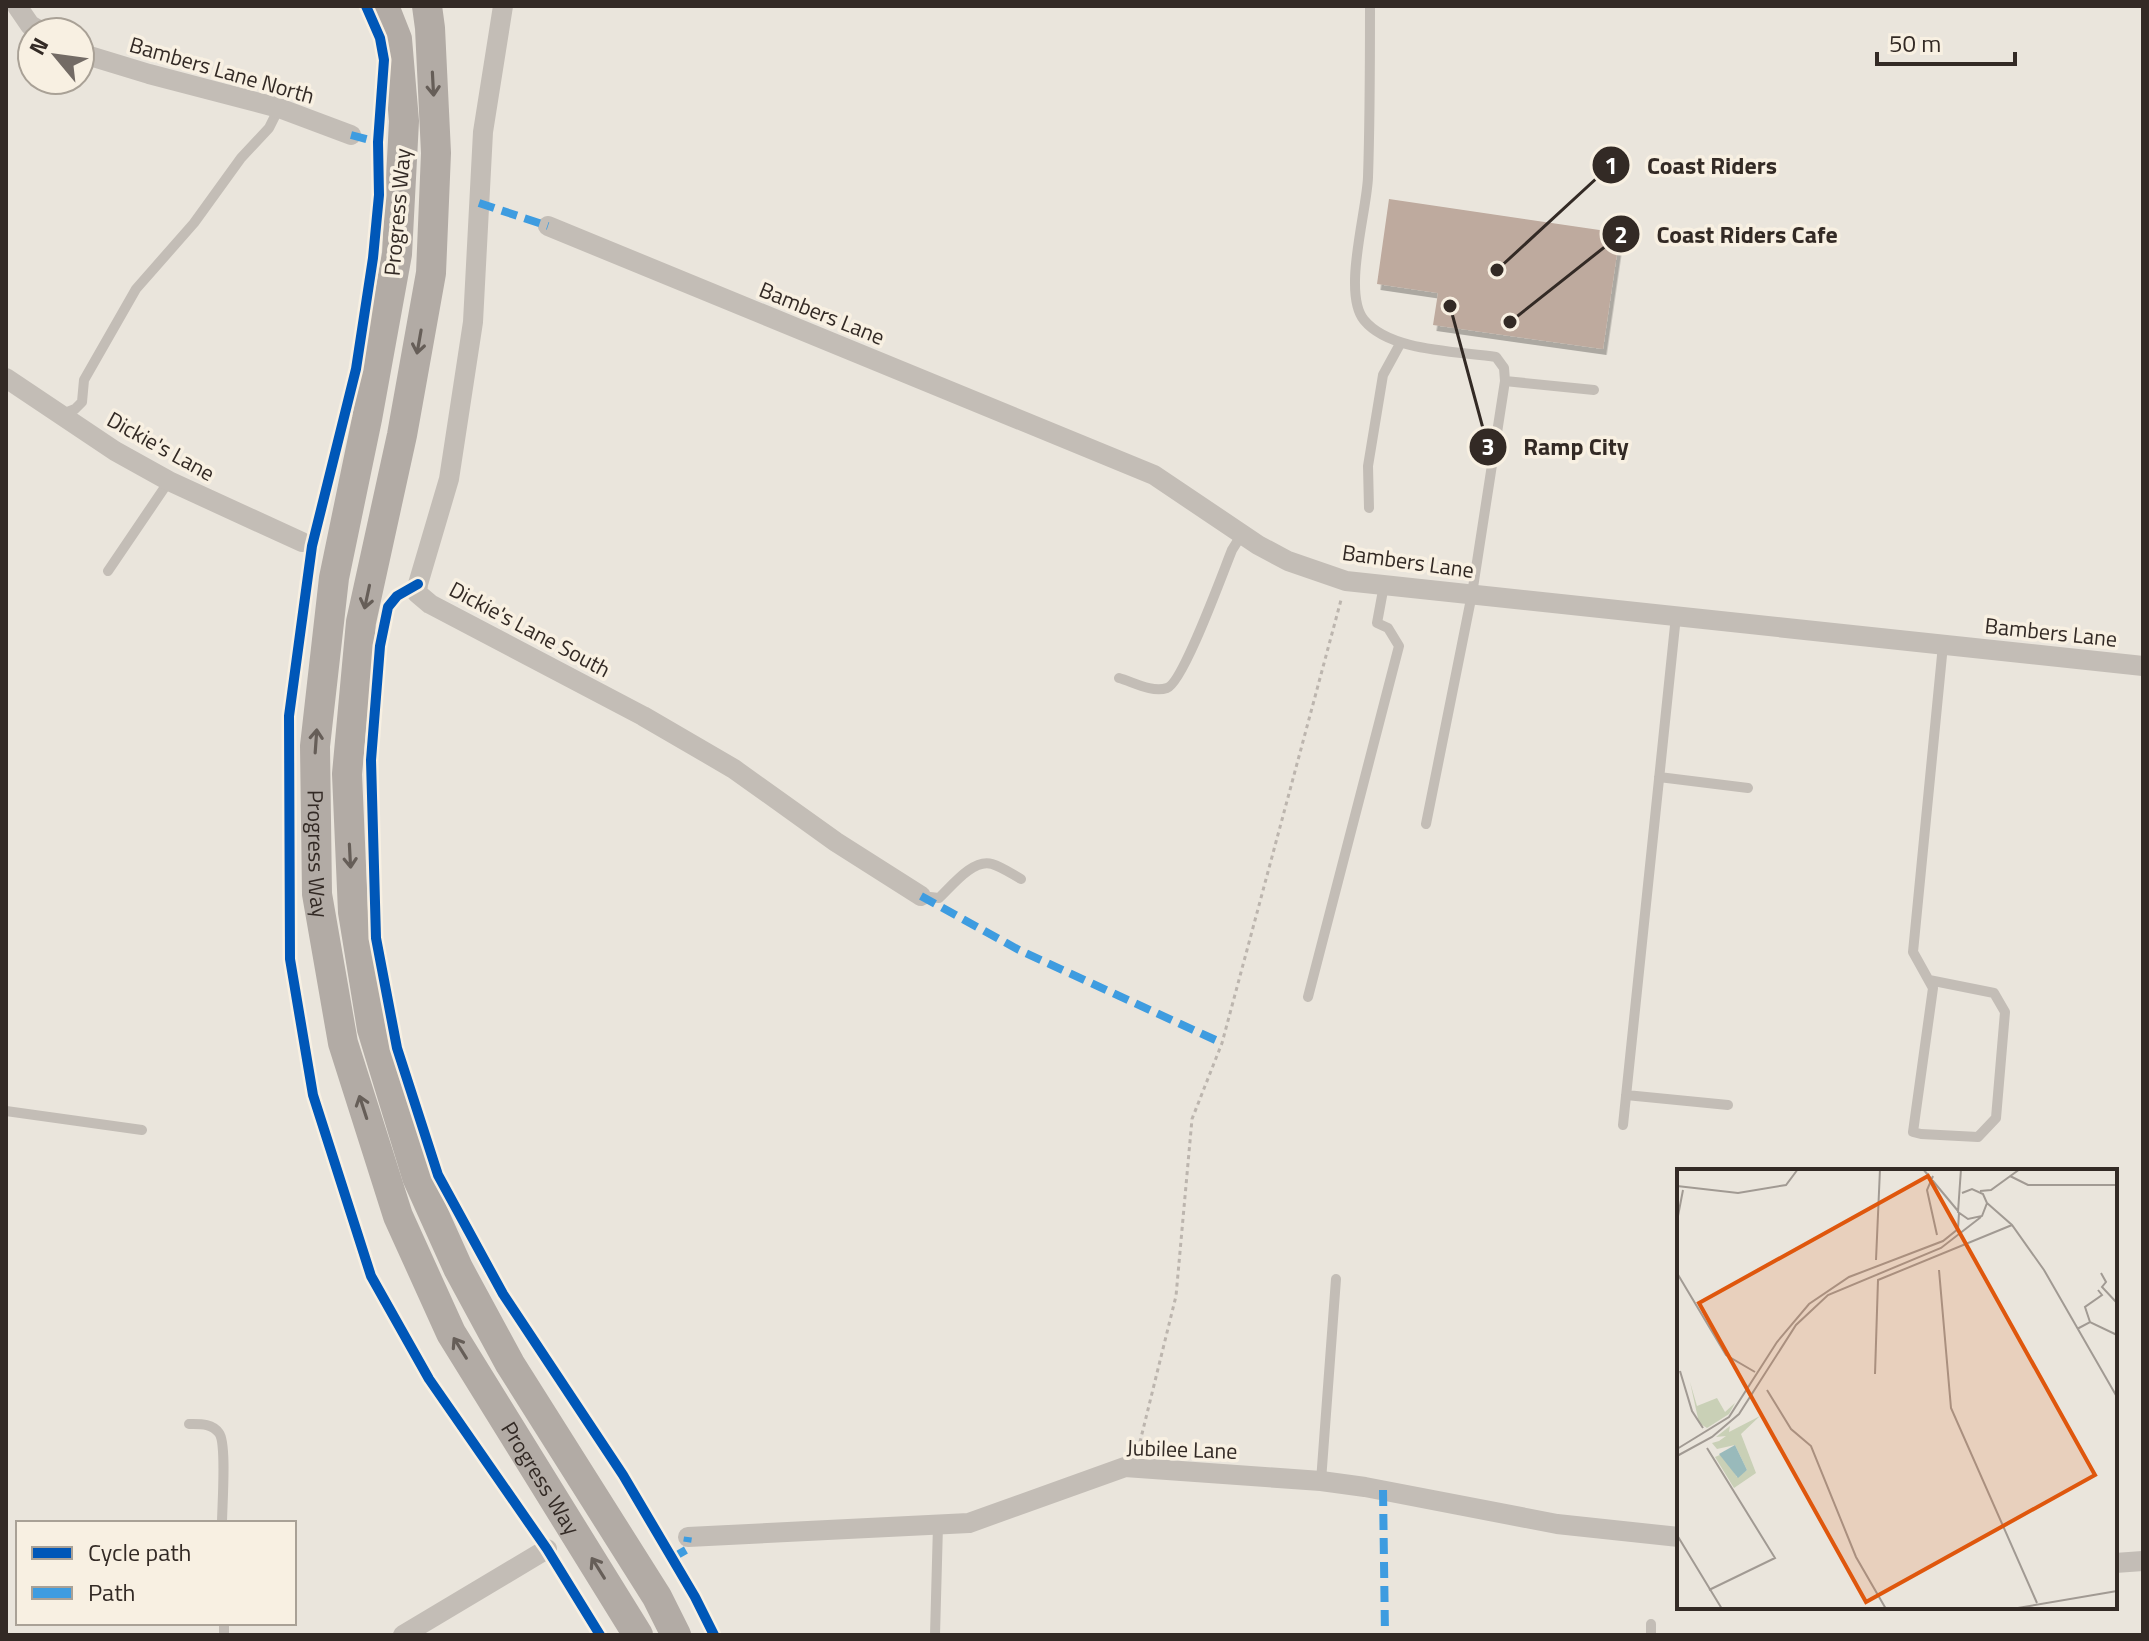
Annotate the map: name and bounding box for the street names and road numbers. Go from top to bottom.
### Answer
street label: Bambers Lane North [125,27,319,113]
street label: Progress Way [374,146,420,277]
street label: Bambers Lane [754,272,890,354]
street label: Dickie's Lane [101,402,221,490]
street label: Bambers Lane [1340,535,1476,587]
street label: Dickie's Lane South [443,572,617,686]
street label: Bambers Lane [1983,608,2119,656]
street label: Progress Way [299,790,338,921]
street label: Progress Way [493,1415,589,1542]
street label: Jubilee Lane [1126,1430,1238,1468]

